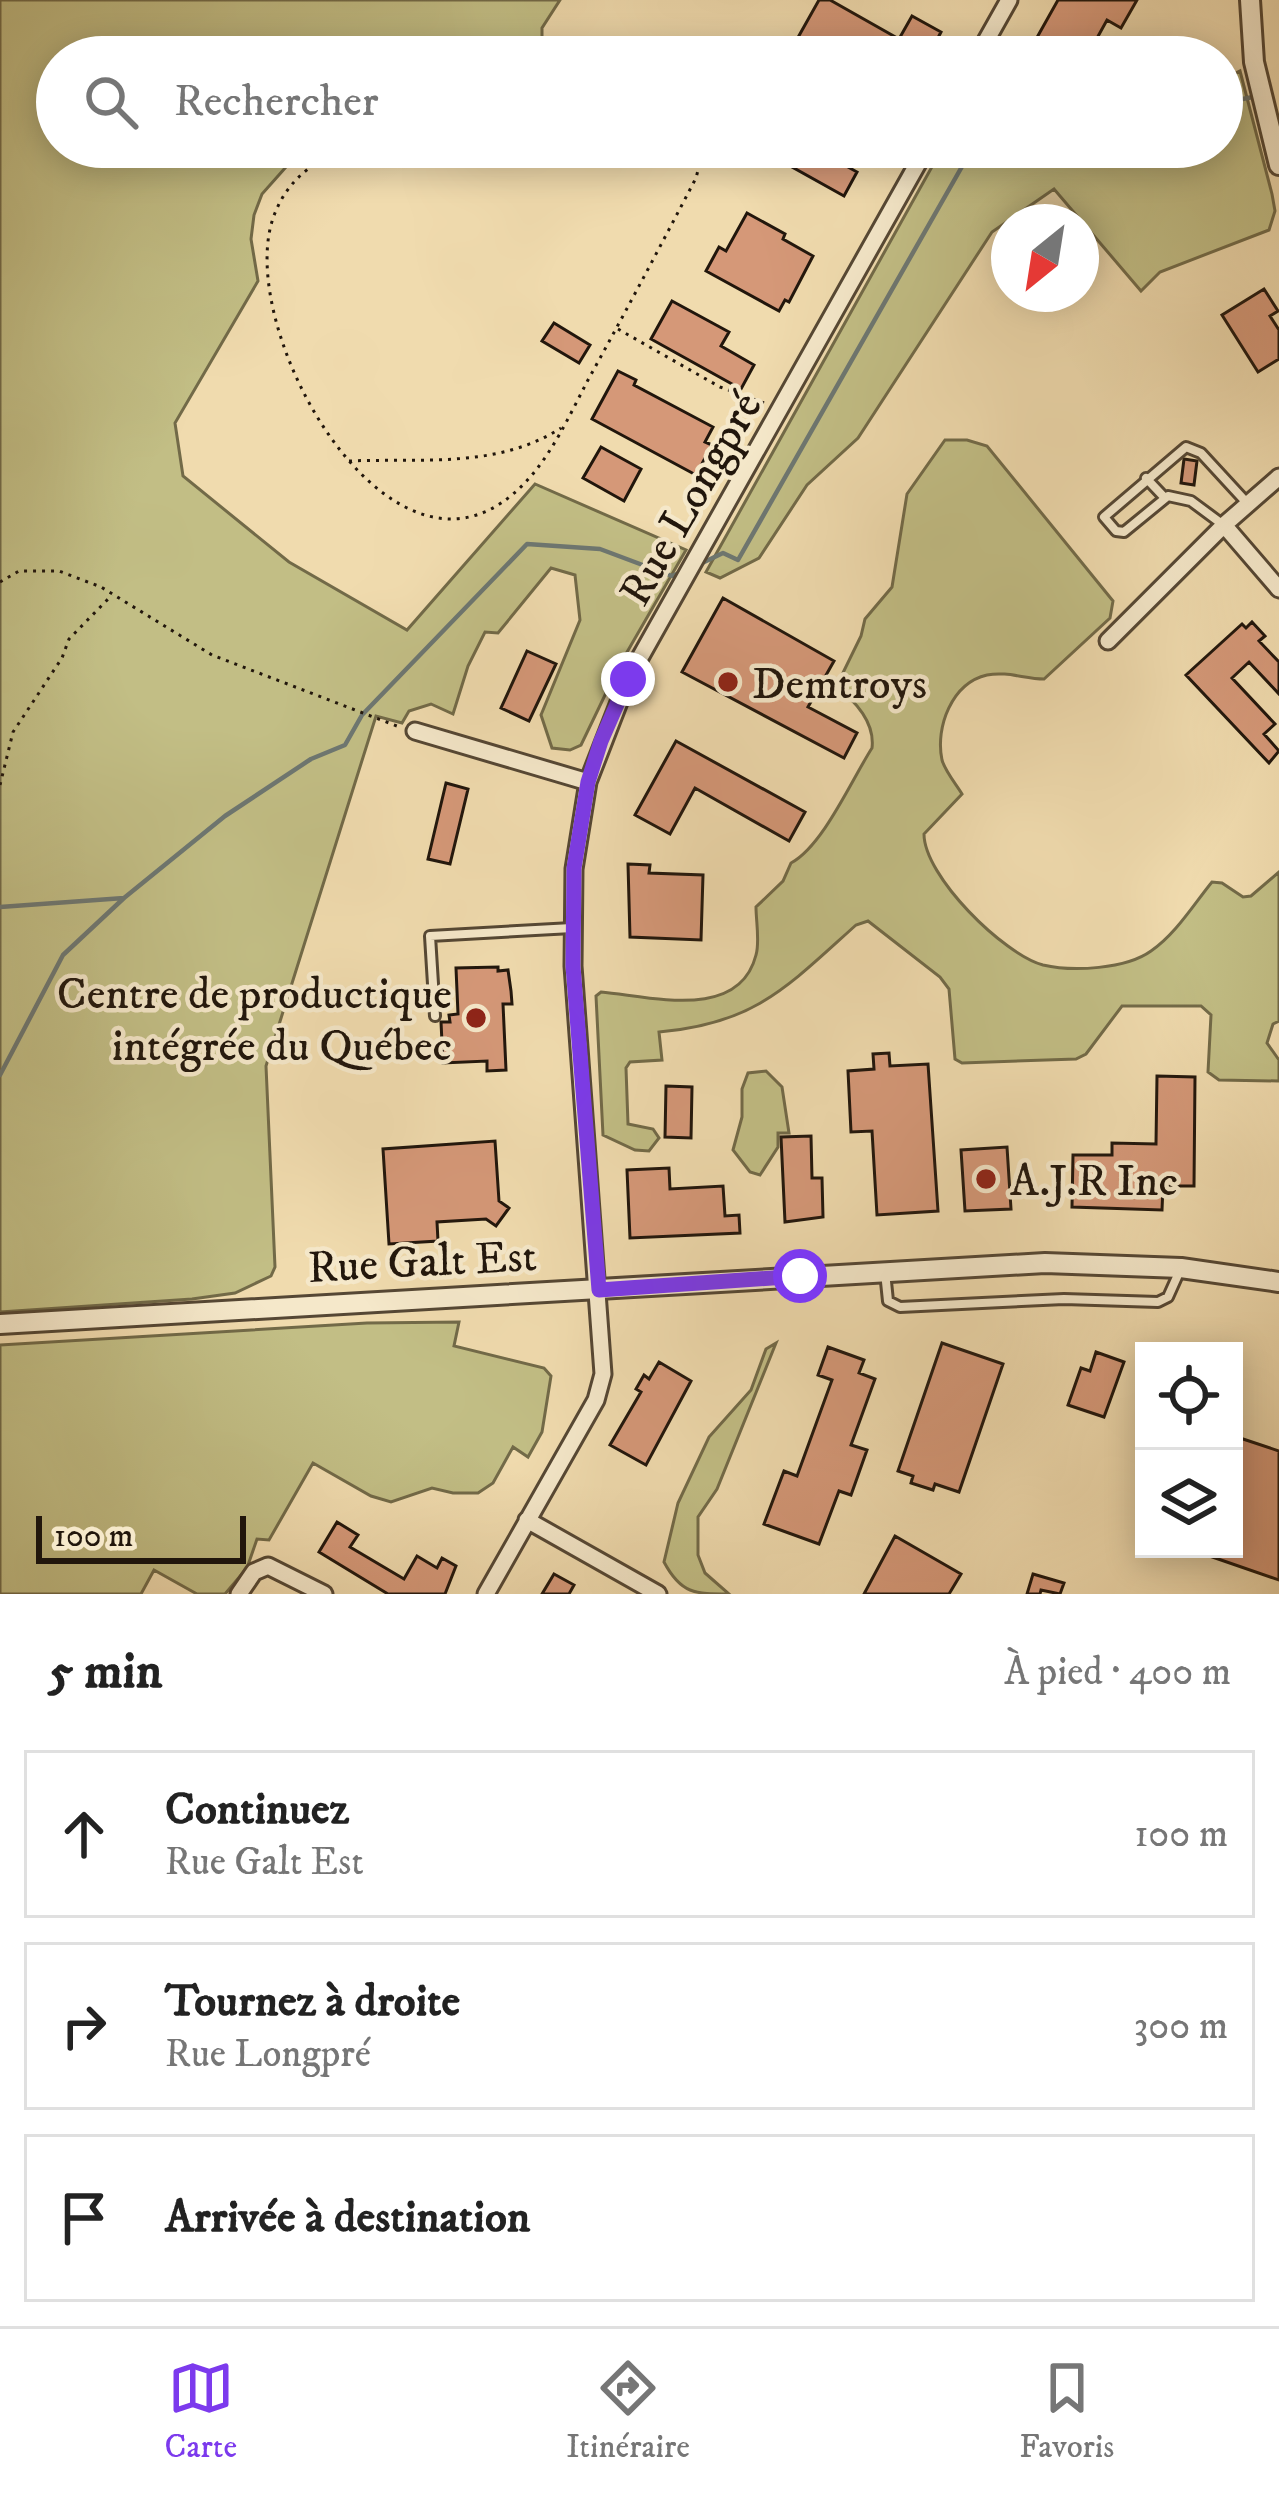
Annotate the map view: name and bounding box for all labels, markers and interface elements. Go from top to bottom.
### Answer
search box [36,36,1243,168]
icon: search [78,69,144,135]
text: Rechercher [174,74,379,130]
north arrow [991,204,1099,312]
street label: Rue Longpré [608,382,775,616]
route end [601,652,655,706]
place label: Demtroys [752,657,927,713]
marker: Demtroys [715,669,741,695]
place label: Centre de productique intégrée du Québec [57,967,452,1075]
marker: Centre de productique intégrée du Québec [463,1005,489,1031]
place label: A.J.R Inc [1010,1154,1178,1210]
marker: A.J.R Inc [973,1166,999,1192]
street label: Rue Galt Est [306,1229,538,1297]
route start [773,1249,827,1303]
map controls [1135,1342,1243,1558]
button: locate [1135,1342,1243,1450]
button: layers [1135,1450,1243,1558]
scale bar [36,1510,246,1563]
text: 100 m [54,1516,133,1557]
text: 5 min [48,1640,162,1704]
text: À pied · 400 m [1004,1648,1231,1697]
text: Continuez [165,1782,349,1838]
icon: ahead [51,1801,117,1867]
text: 100 m [1134,1810,1228,1859]
text: Rue Galt Est [165,1838,364,1887]
text: Tournez à droite [165,1974,460,2030]
icon: right [51,1993,117,2059]
text: 300 m [1134,2002,1228,2051]
text: Rue Longpré [165,2030,371,2079]
icon: arrive [51,2185,117,2251]
text: Arrivée à destination [165,2190,530,2246]
tab: Carte [165,2355,237,2468]
tab: Itinéraire [566,2355,690,2468]
tab: Favoris [1019,2355,1114,2468]

